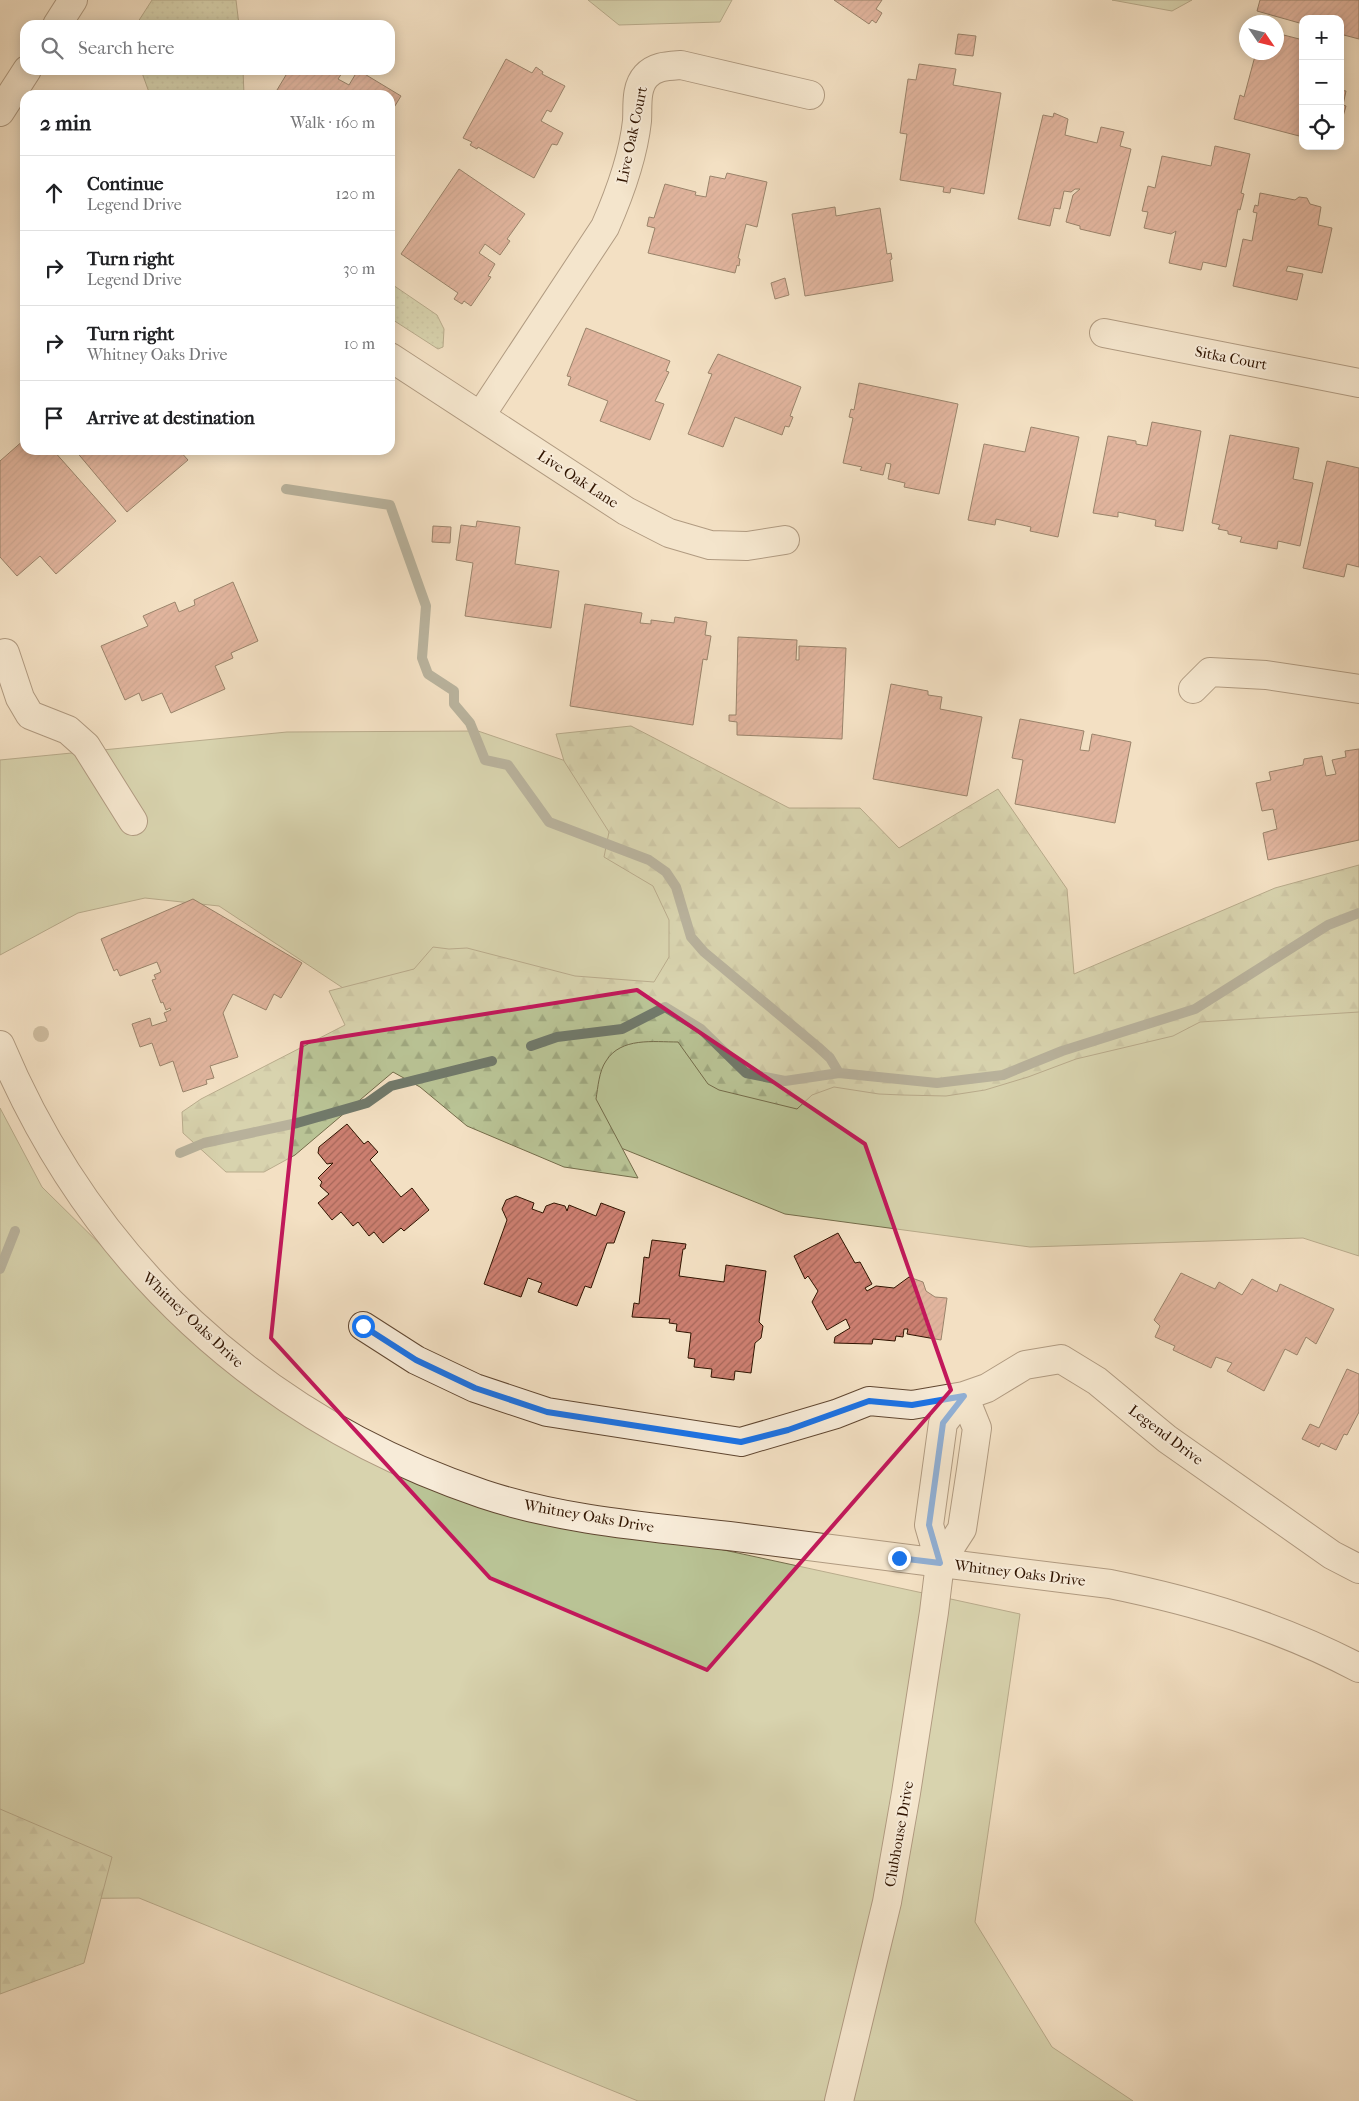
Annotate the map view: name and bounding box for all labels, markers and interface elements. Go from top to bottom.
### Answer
north arrow [1239,15,1284,60]
map controls [1299,15,1344,150]
button: + [1299,15,1344,60]
search box [20,20,395,75]
icon: search [38,34,66,62]
text: Search here [78,37,174,59]
button: − [1299,60,1344,105]
street label: Live Oak Court [613,84,651,185]
button: locate [1299,105,1344,150]
text: 2 min [40,111,91,135]
text: Walk · 160 m [290,113,375,132]
text: Continue [87,173,163,195]
icon: ahead [40,179,68,207]
text: 120 m [336,184,375,203]
text: Legend Drive [87,195,182,214]
text: Turn right [87,248,174,270]
icon: right [40,254,68,282]
text: 30 m [343,259,375,278]
text: Legend Drive [87,270,182,289]
text: Turn right [87,323,174,345]
icon: right [40,329,68,357]
text: 10 m [344,334,375,353]
street label: Sitka Court [1193,342,1269,374]
text: Whitney Oaks Drive [87,345,228,364]
icon: arrive [40,404,68,432]
text: Arrive at destination [87,407,255,429]
street label: Live Oak Lane [534,446,622,512]
street label: Whitney Oaks Drive [138,1268,248,1372]
route start [352,1315,375,1338]
street label: Legend Drive [1125,1401,1207,1469]
street label: Whitney Oaks Drive [522,1496,656,1536]
route end [888,1547,911,1570]
street label: Whitney Oaks Drive [953,1556,1087,1590]
street label: Clubhouse Drive [881,1779,917,1888]

